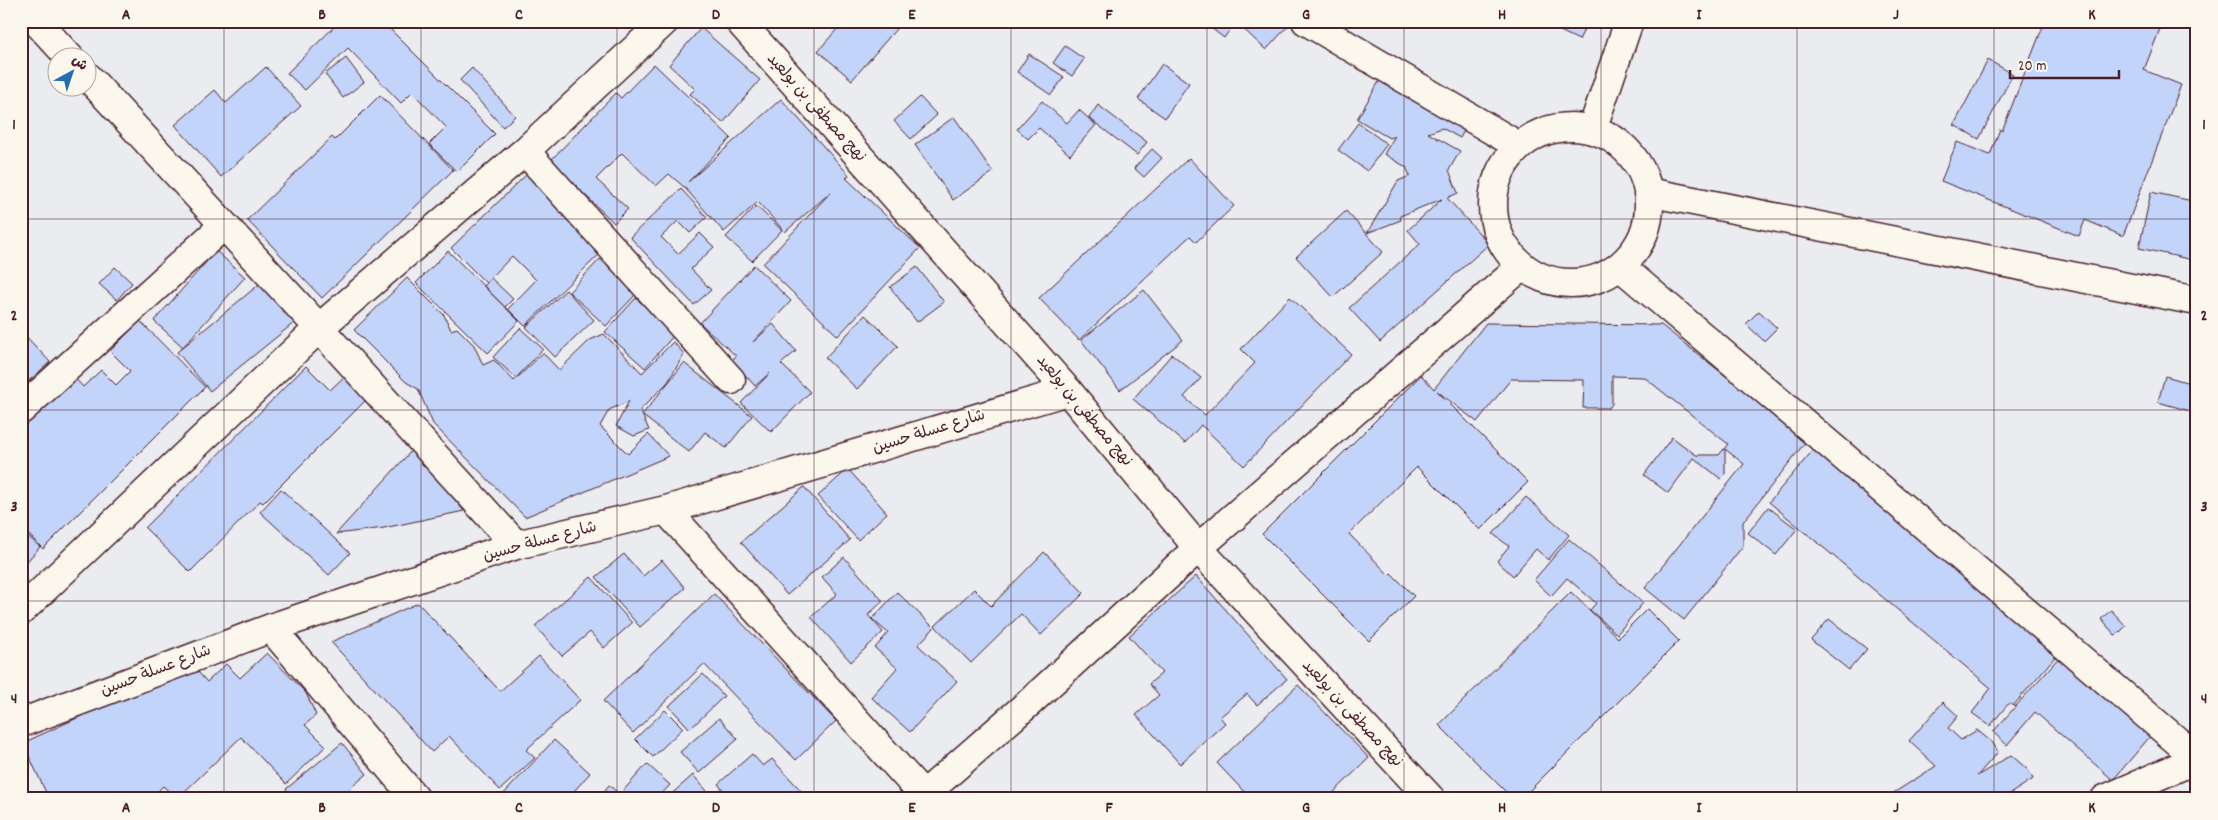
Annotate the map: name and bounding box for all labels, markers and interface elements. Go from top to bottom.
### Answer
text: A [122,4,131,27]
text: B [318,4,326,27]
text: C [515,4,523,27]
text: D [712,4,721,27]
text: E [908,4,916,27]
text: F [1105,4,1113,27]
text: G [1302,4,1310,27]
text: H [1498,4,1506,27]
text: I [1697,4,1703,27]
text: J [1893,4,1899,27]
text: K [2088,4,2096,27]
north arrow [48,48,98,98]
street label: نهج مصطفى بن بولعيد [761,48,871,168]
scale bar [2010,48,2119,80]
text: ش [67,51,91,76]
text: 20 m [2018,56,2046,78]
text: 1 [12,114,16,137]
text: 1 [2202,114,2206,137]
text: 2 [11,305,18,328]
text: 2 [2201,305,2208,328]
street label: نهج مصطفى بن بولعيد [1030,350,1138,472]
street label: شارع عسلة حسين [870,404,988,460]
text: 3 [10,496,18,519]
text: 3 [2200,496,2208,519]
street label: شارع عسلة حسين [481,516,599,568]
street label: شارع عسلة حسين [97,639,215,703]
street label: نهج مصطفى بن بولعيد [1296,655,1408,773]
text: 4 [11,688,17,711]
text: 4 [2201,688,2207,711]
text: A [122,797,131,820]
text: B [318,797,326,820]
text: C [515,797,523,820]
text: D [712,797,721,820]
text: E [908,797,916,820]
text: F [1105,797,1113,820]
text: G [1302,797,1310,820]
text: H [1498,797,1506,820]
text: I [1697,797,1703,820]
text: J [1893,797,1899,820]
text: K [2088,797,2096,820]

